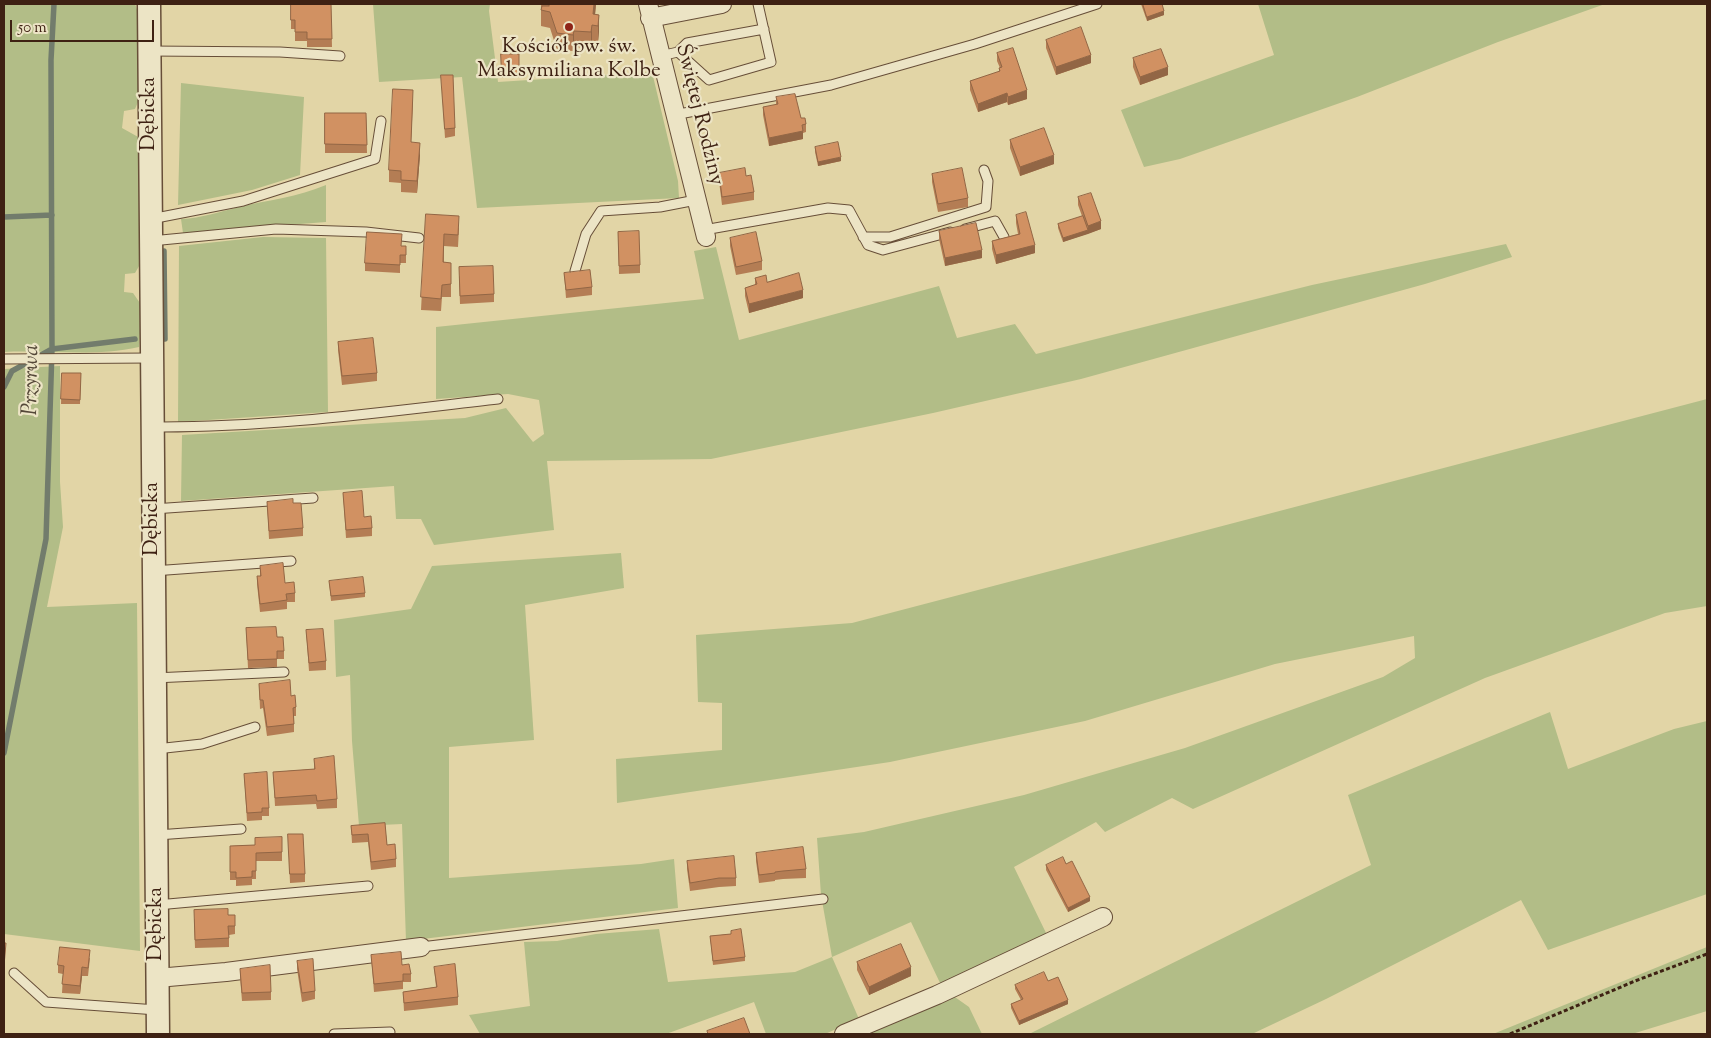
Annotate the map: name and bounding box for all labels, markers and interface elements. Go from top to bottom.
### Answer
scale bar [12,10,156,42]
text: 50 m [18,18,47,39]
marker: Kościół pw. św. Maksymiliana Kolbe [563,21,575,33]
place label: Kościół pw. św. Maksymiliana Kolbe [477,35,661,85]
street label: Świętej Rodziny [668,42,728,188]
street label: Dębicka [137,77,163,151]
water label: Przyrwa [19,344,47,416]
street label: Dębicka [140,482,166,556]
street label: Dębicka [144,887,170,961]

